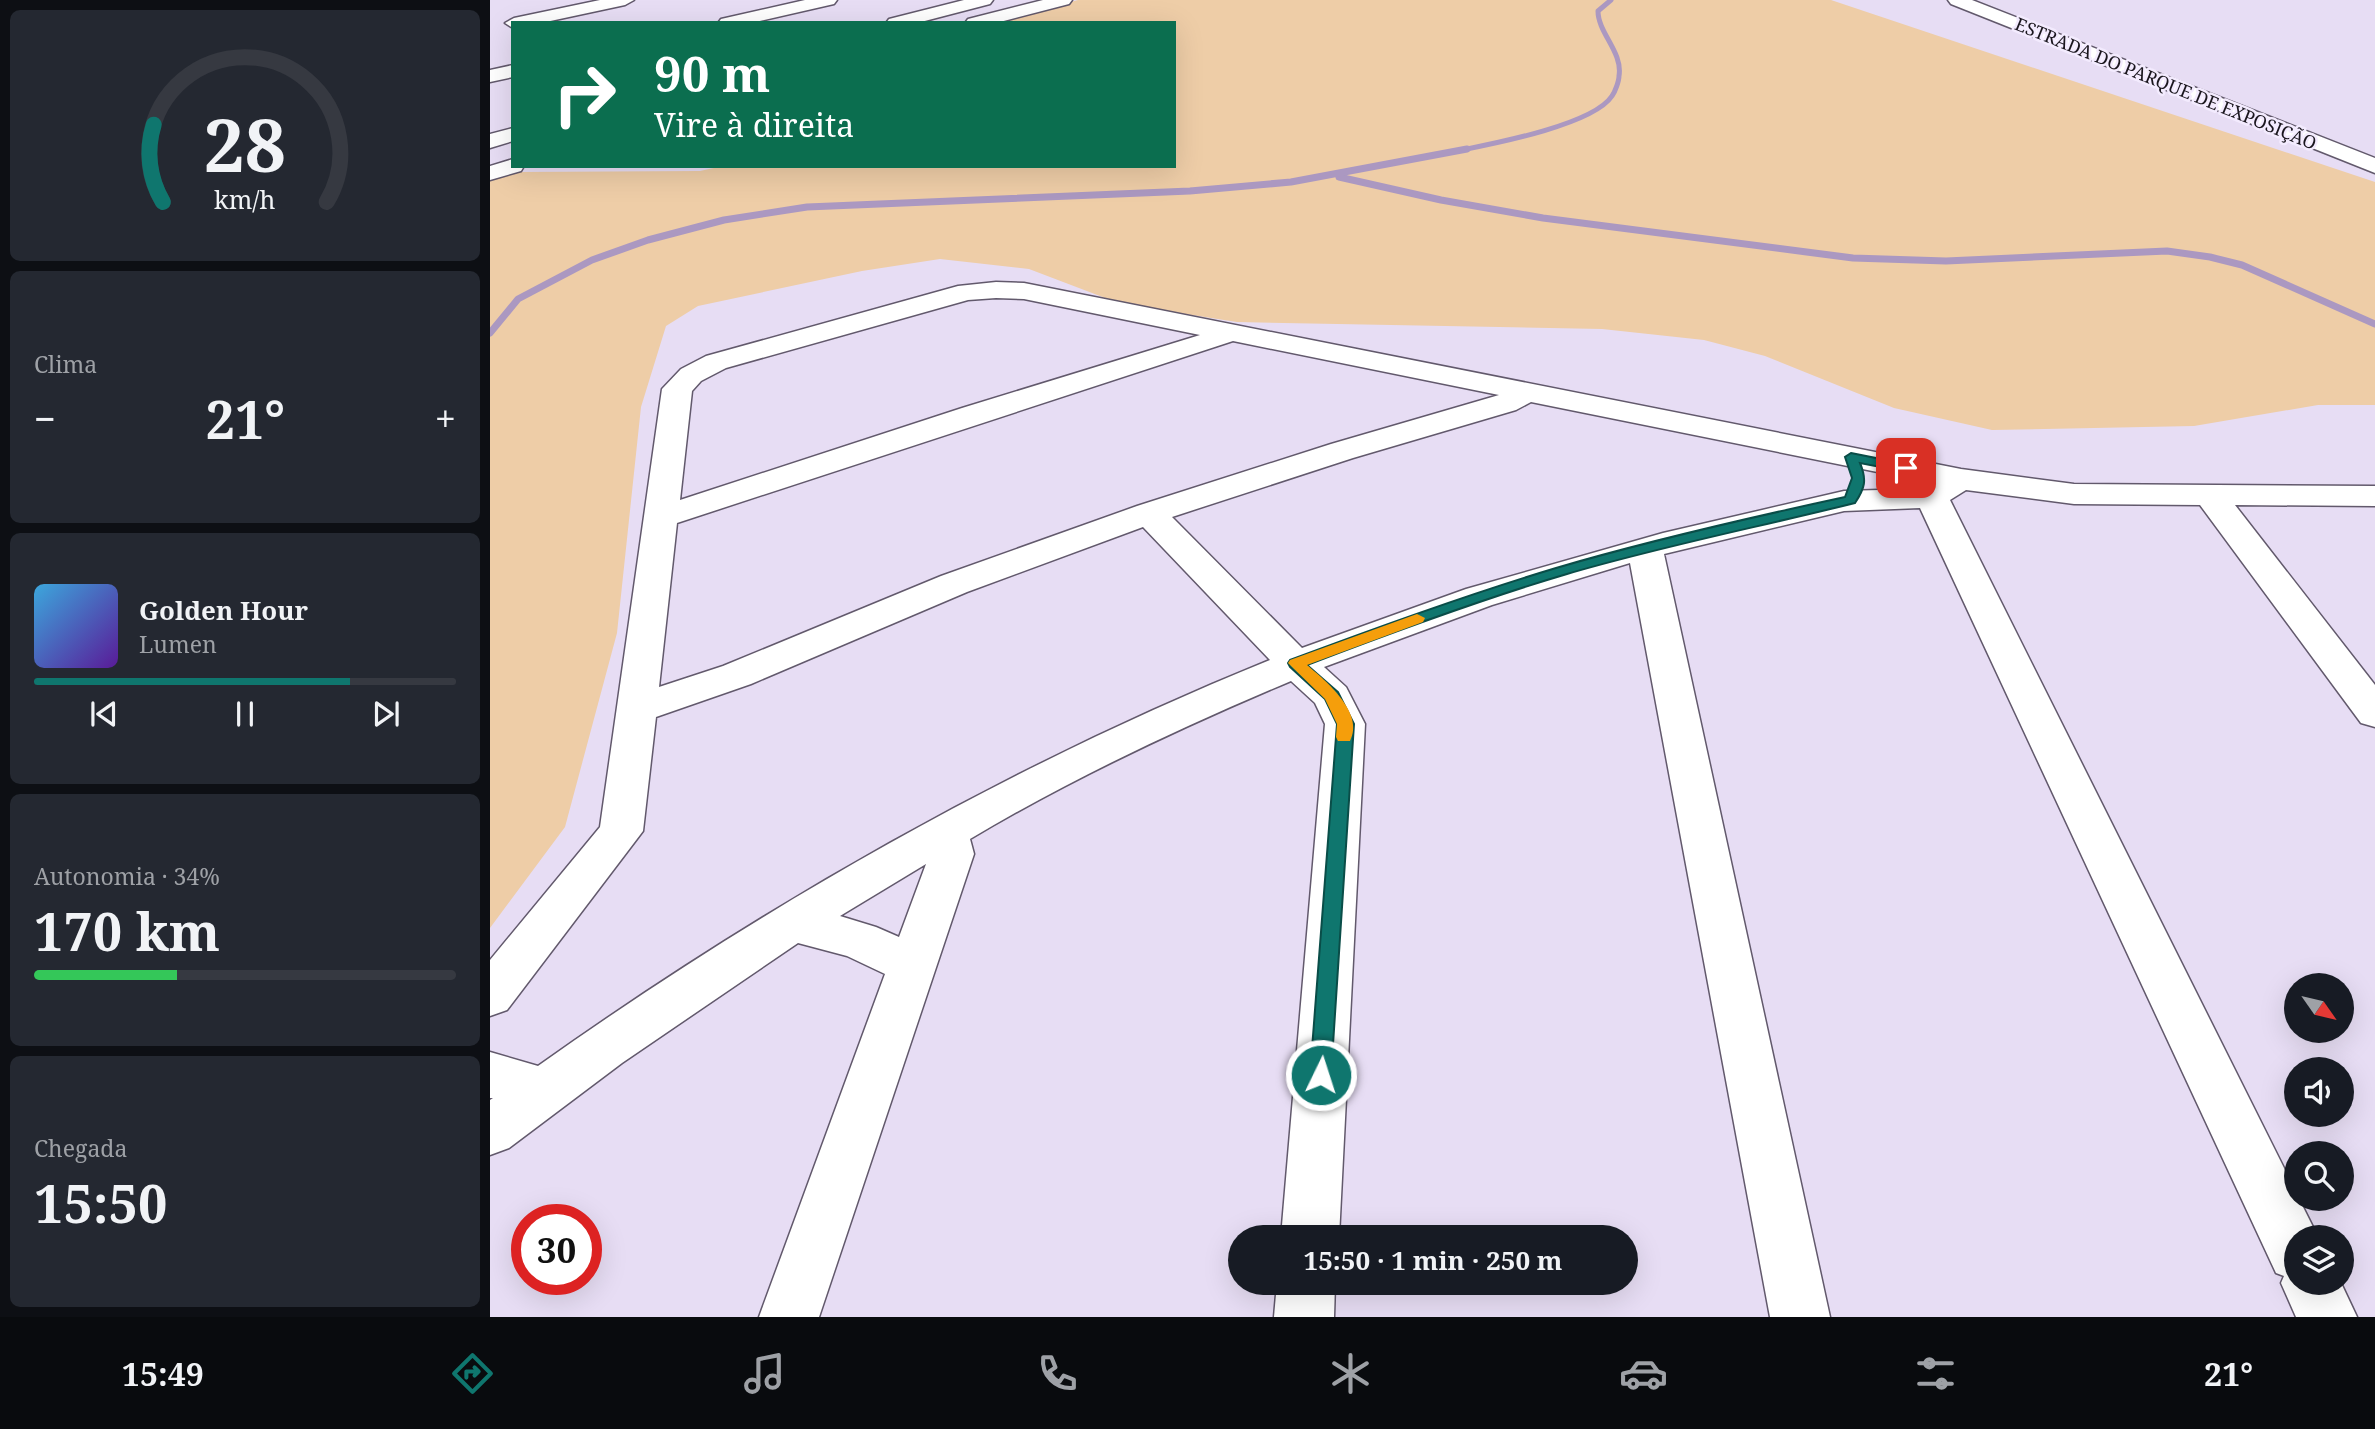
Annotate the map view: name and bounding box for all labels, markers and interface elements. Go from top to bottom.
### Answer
street label: ESTRADA DO PARQUE DE EXPOSIÇÃO [2012,11,2320,155]
text: 90 m [654,40,770,106]
icon: right [539,49,630,140]
text: 28 [204,94,286,193]
text: Vire à direita [654,103,854,146]
text: km/h [214,182,276,216]
text: Clima [34,348,97,380]
text: 21° [206,383,285,454]
text: − [34,392,56,444]
text: + [435,392,456,444]
pin [1876,438,1936,498]
icon: arrive [1887,449,1925,487]
text: Golden Hour [139,592,308,628]
text: Lumen [139,628,217,660]
icon: previous [85,695,123,733]
icon: pause [226,695,264,733]
icon: next [367,695,405,733]
text: Autonomia · 34% [34,860,220,892]
text: 170 km [34,895,220,966]
north arrow [2284,973,2354,1043]
map controls [2284,973,2354,1295]
position arrow [1284,1038,1358,1112]
button: sound [2284,1057,2354,1127]
text: Chegada [34,1132,127,1164]
button: search [2284,1141,2354,1211]
text: 15:50 [34,1167,167,1238]
speed limit sign: 30 [511,1204,602,1295]
button: layers [2284,1225,2354,1295]
text: 15:50 · 1 min · 250 m [1303,1242,1563,1278]
icon: directions [448,1349,497,1398]
icon: music [740,1349,789,1398]
icon: phone [1033,1349,1082,1398]
icon: climate [1326,1349,1375,1398]
icon: car [1619,1349,1668,1398]
icon: filters [1911,1349,1960,1398]
text: 15:49 [122,1352,204,1395]
text: 21° [2204,1352,2253,1395]

